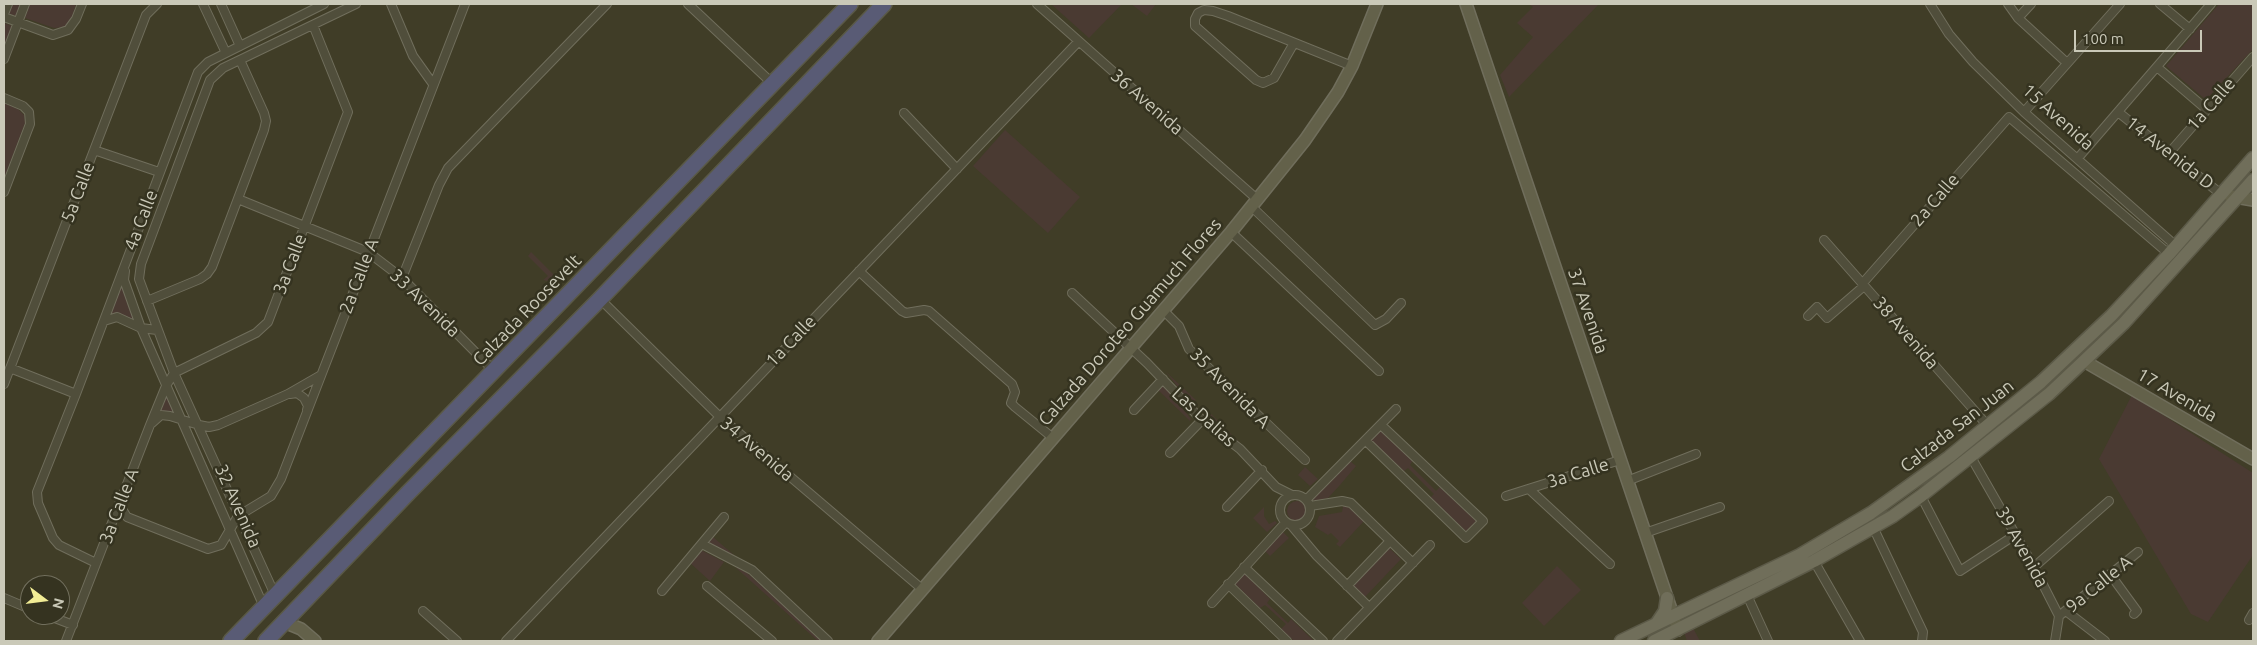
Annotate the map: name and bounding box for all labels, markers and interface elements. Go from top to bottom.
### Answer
scale bar [2077,20,2204,52]
text: 100 m [2082,30,2124,47]
street label: 36 Avenida [1106,65,1188,139]
street label: 1a Calle [2182,73,2240,135]
street label: 15 Avenida [2018,79,2098,155]
street label: 14 Avenida D [2122,112,2218,194]
street label: 5a Calle [57,159,99,225]
street label: 2a Calle [1906,169,1964,231]
street label: 4a Calle [120,187,162,253]
street label: Calzada Doroteo Guamuch Flores [1034,214,1226,430]
street label: 3a Calle [269,231,311,297]
street label: 2a Calle A [335,235,383,317]
street label: Calzada Roosevelt [468,250,586,370]
street label: 33 Avenida [385,264,465,342]
street label: 37 Avenida [1563,265,1613,357]
street label: 38 Avenida [1869,292,1943,374]
street label: 1a Calle [761,311,821,371]
street label: 35 Avenida A [1185,343,1275,433]
street label: 17 Avenida [2133,363,2221,427]
street label: Calzada San Juan [1896,375,2018,477]
street label: Las Dalias [1168,383,1240,451]
street label: 34 Avenida [716,412,798,486]
street label: 3a Calle [1545,453,1611,493]
street label: 32 Avenida [210,461,266,551]
street label: 3a Calle A [95,465,143,547]
street label: 39 Avenida [1991,503,2053,591]
street label: 9a Calle A [2061,551,2137,617]
north arrow [20,575,70,625]
text: N [49,596,68,611]

